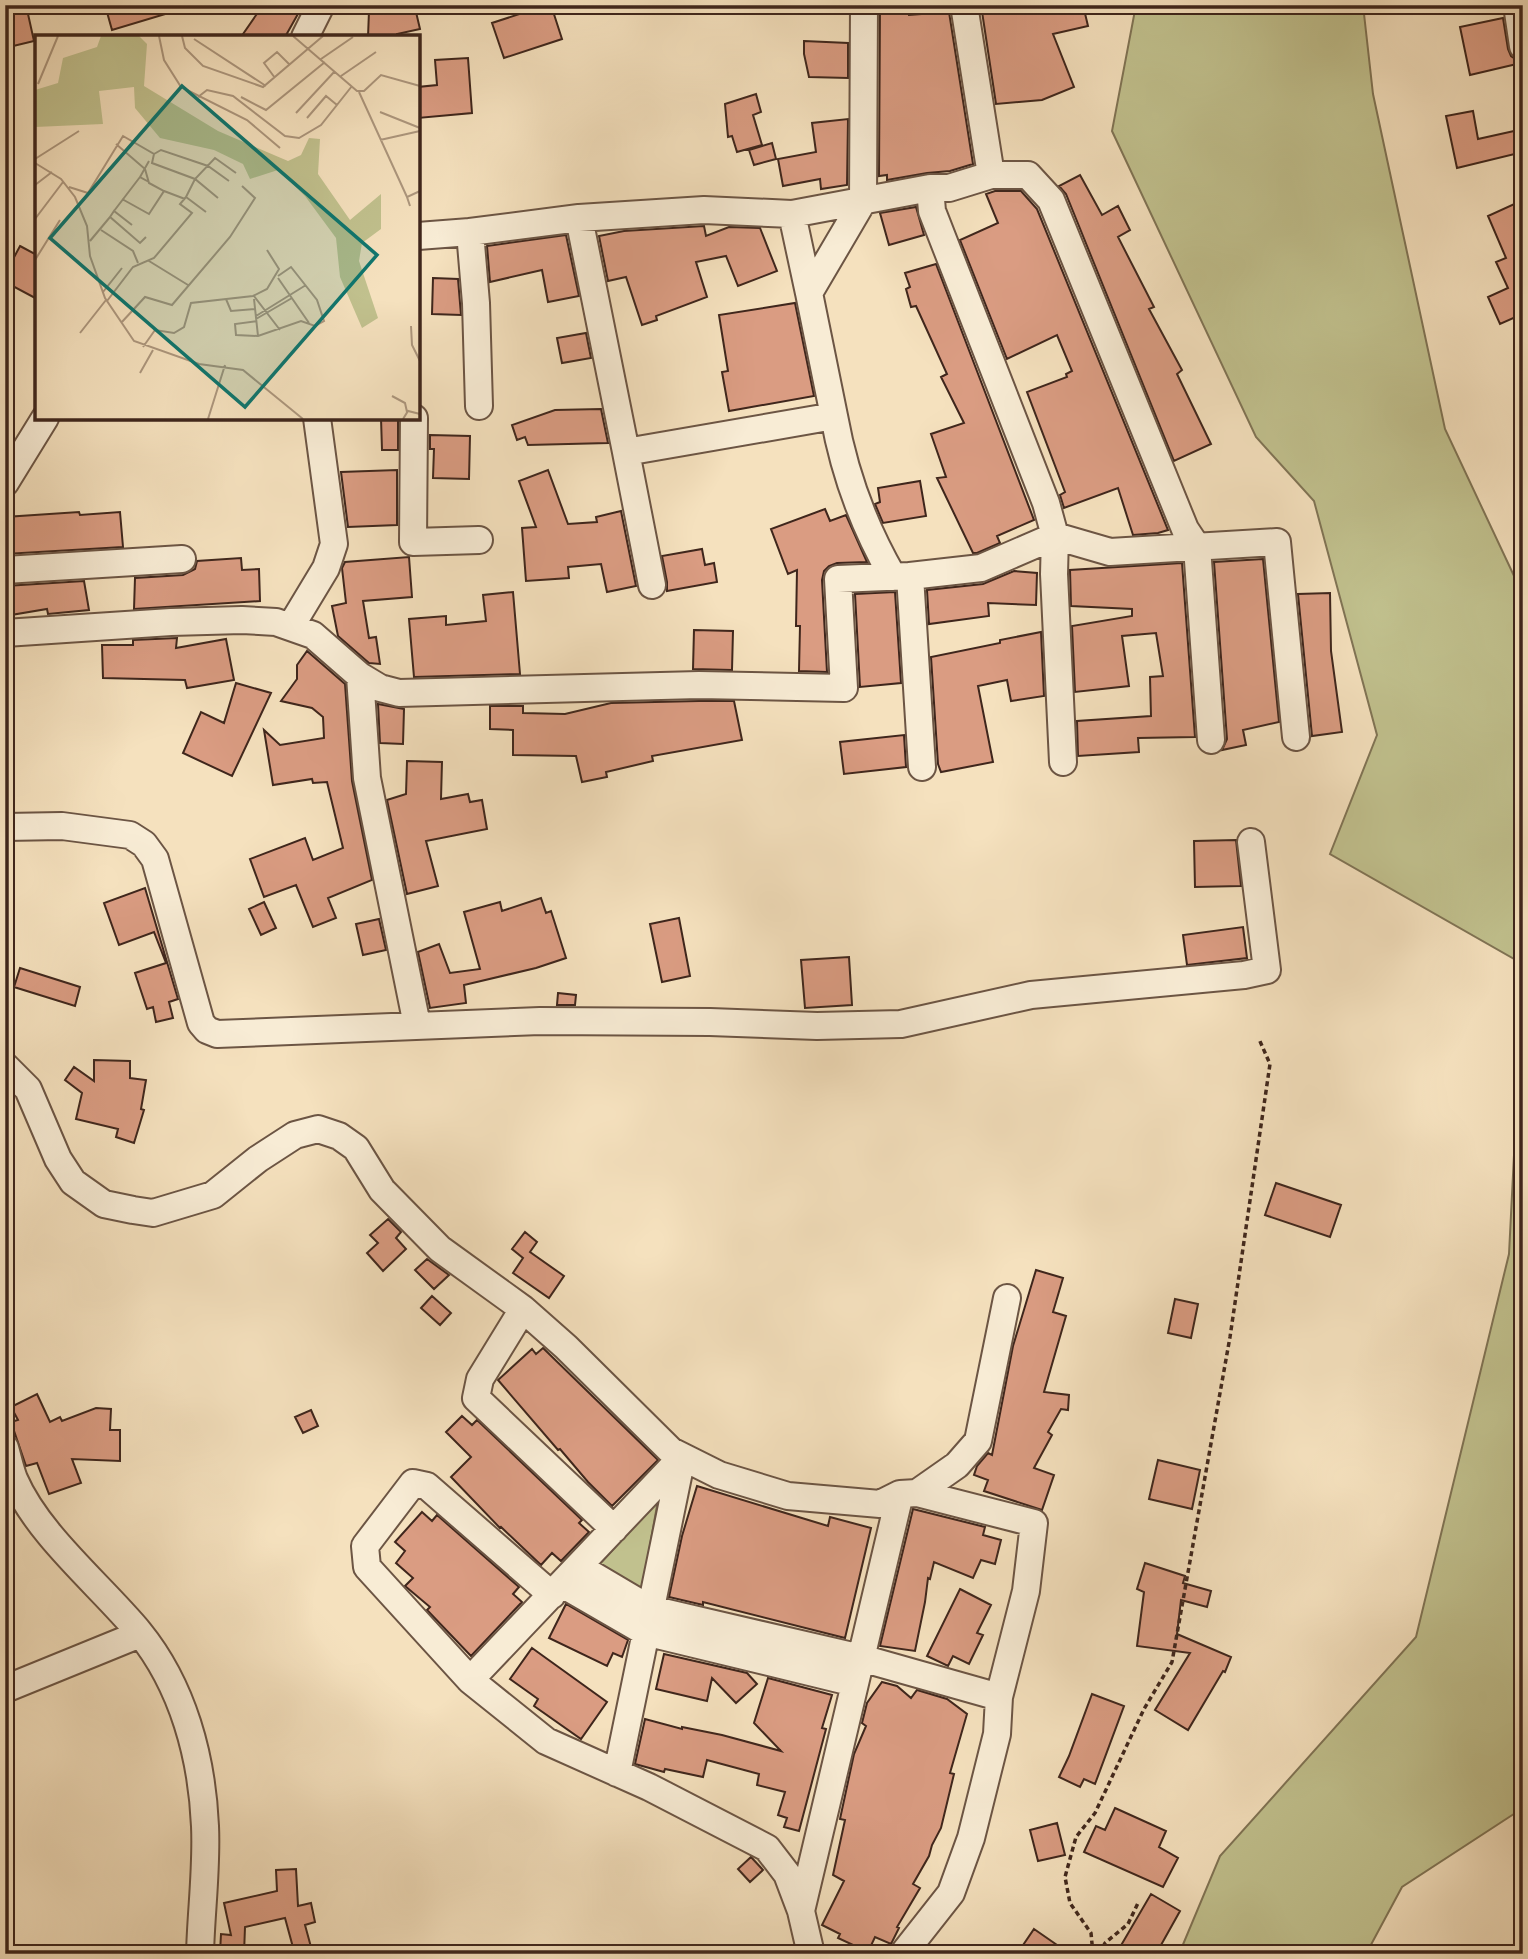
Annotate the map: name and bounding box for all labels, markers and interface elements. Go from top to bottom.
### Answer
inset map [35,35,420,420]

